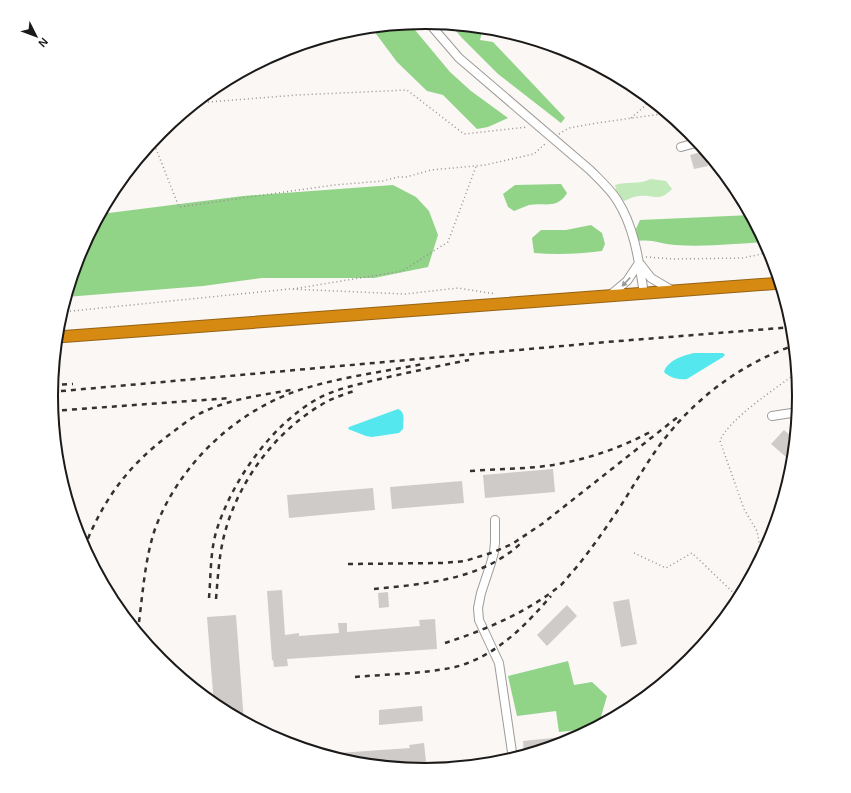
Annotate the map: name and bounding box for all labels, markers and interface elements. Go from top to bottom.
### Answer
north arrow [16,16,56,56]
text: N [36,36,51,50]
one-way arrow [621,277,631,287]

